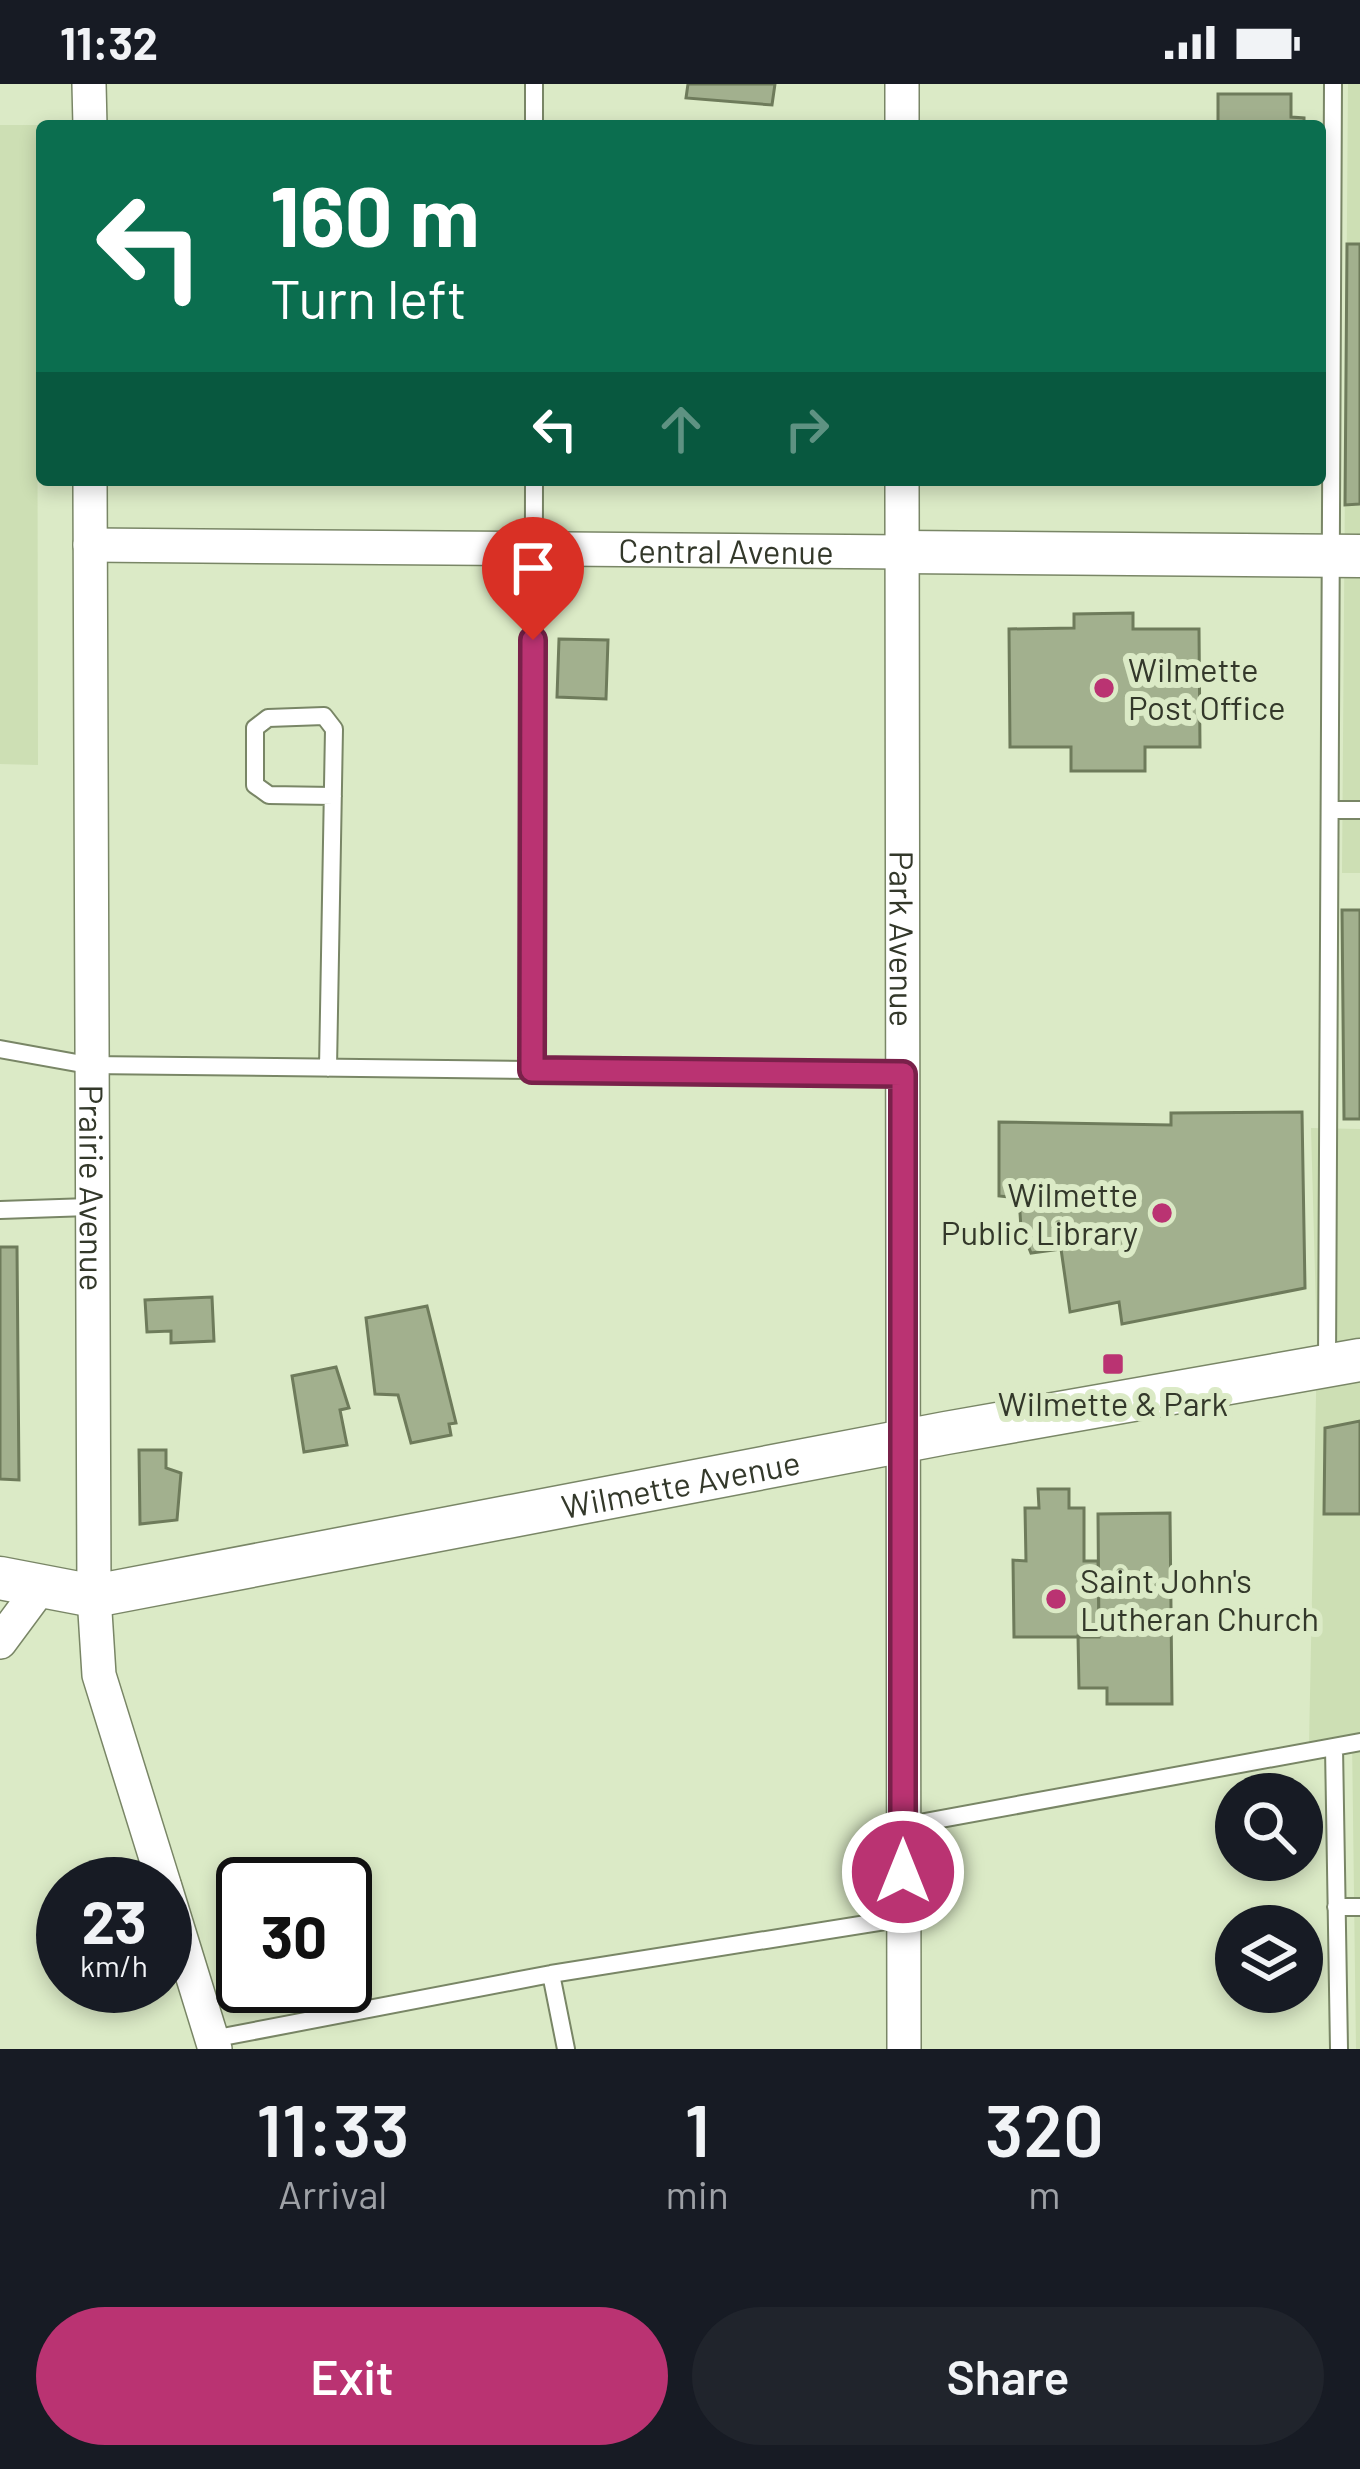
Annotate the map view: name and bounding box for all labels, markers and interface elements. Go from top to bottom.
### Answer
text: 11:32 [60,15,158,69]
text: 160 m [270,163,480,264]
icon: left [72,168,228,324]
text: Turn left [270,265,467,330]
icon: left [522,396,588,462]
icon: ahead [648,396,714,462]
icon: right [774,396,840,462]
pin [482,517,584,640]
street label: Central Avenue [618,530,834,571]
icon: arrive [500,535,566,601]
place label: Wilmette Post Office [1128,649,1286,727]
marker: Wilmette Post Office [1091,675,1117,701]
street label: Park Avenue [882,851,923,1027]
street label: Prairie Avenue [72,1085,113,1291]
place label: Wilmette Public Library [941,1174,1138,1252]
marker: Wilmette Public Library [1149,1200,1175,1226]
marker: Wilmette & Park [1100,1351,1126,1377]
place label: Wilmette & Park [998,1383,1228,1423]
street label: Wilmette Avenue [558,1441,803,1526]
place label: Saint John's Lutheran Church [1080,1560,1319,1638]
marker: Saint John's Lutheran Church [1043,1586,1069,1612]
map controls [1215,1773,1323,2013]
button: search [1215,1773,1323,1881]
position arrow [840,1809,966,1935]
speed limit sign: 30 [216,1857,372,2013]
text: 23 [81,1884,147,1956]
button: layers [1215,1905,1323,2013]
text: km/h [80,1947,148,1983]
text: 11:33 [256,2085,409,2171]
text: 1 [685,2085,710,2171]
text: 320 [985,2085,1104,2171]
text: Arrival [278,2170,387,2217]
text: min [666,2170,729,2217]
text: m [1028,2170,1061,2217]
button: Exit [36,2307,668,2445]
button: Share [692,2307,1324,2445]

